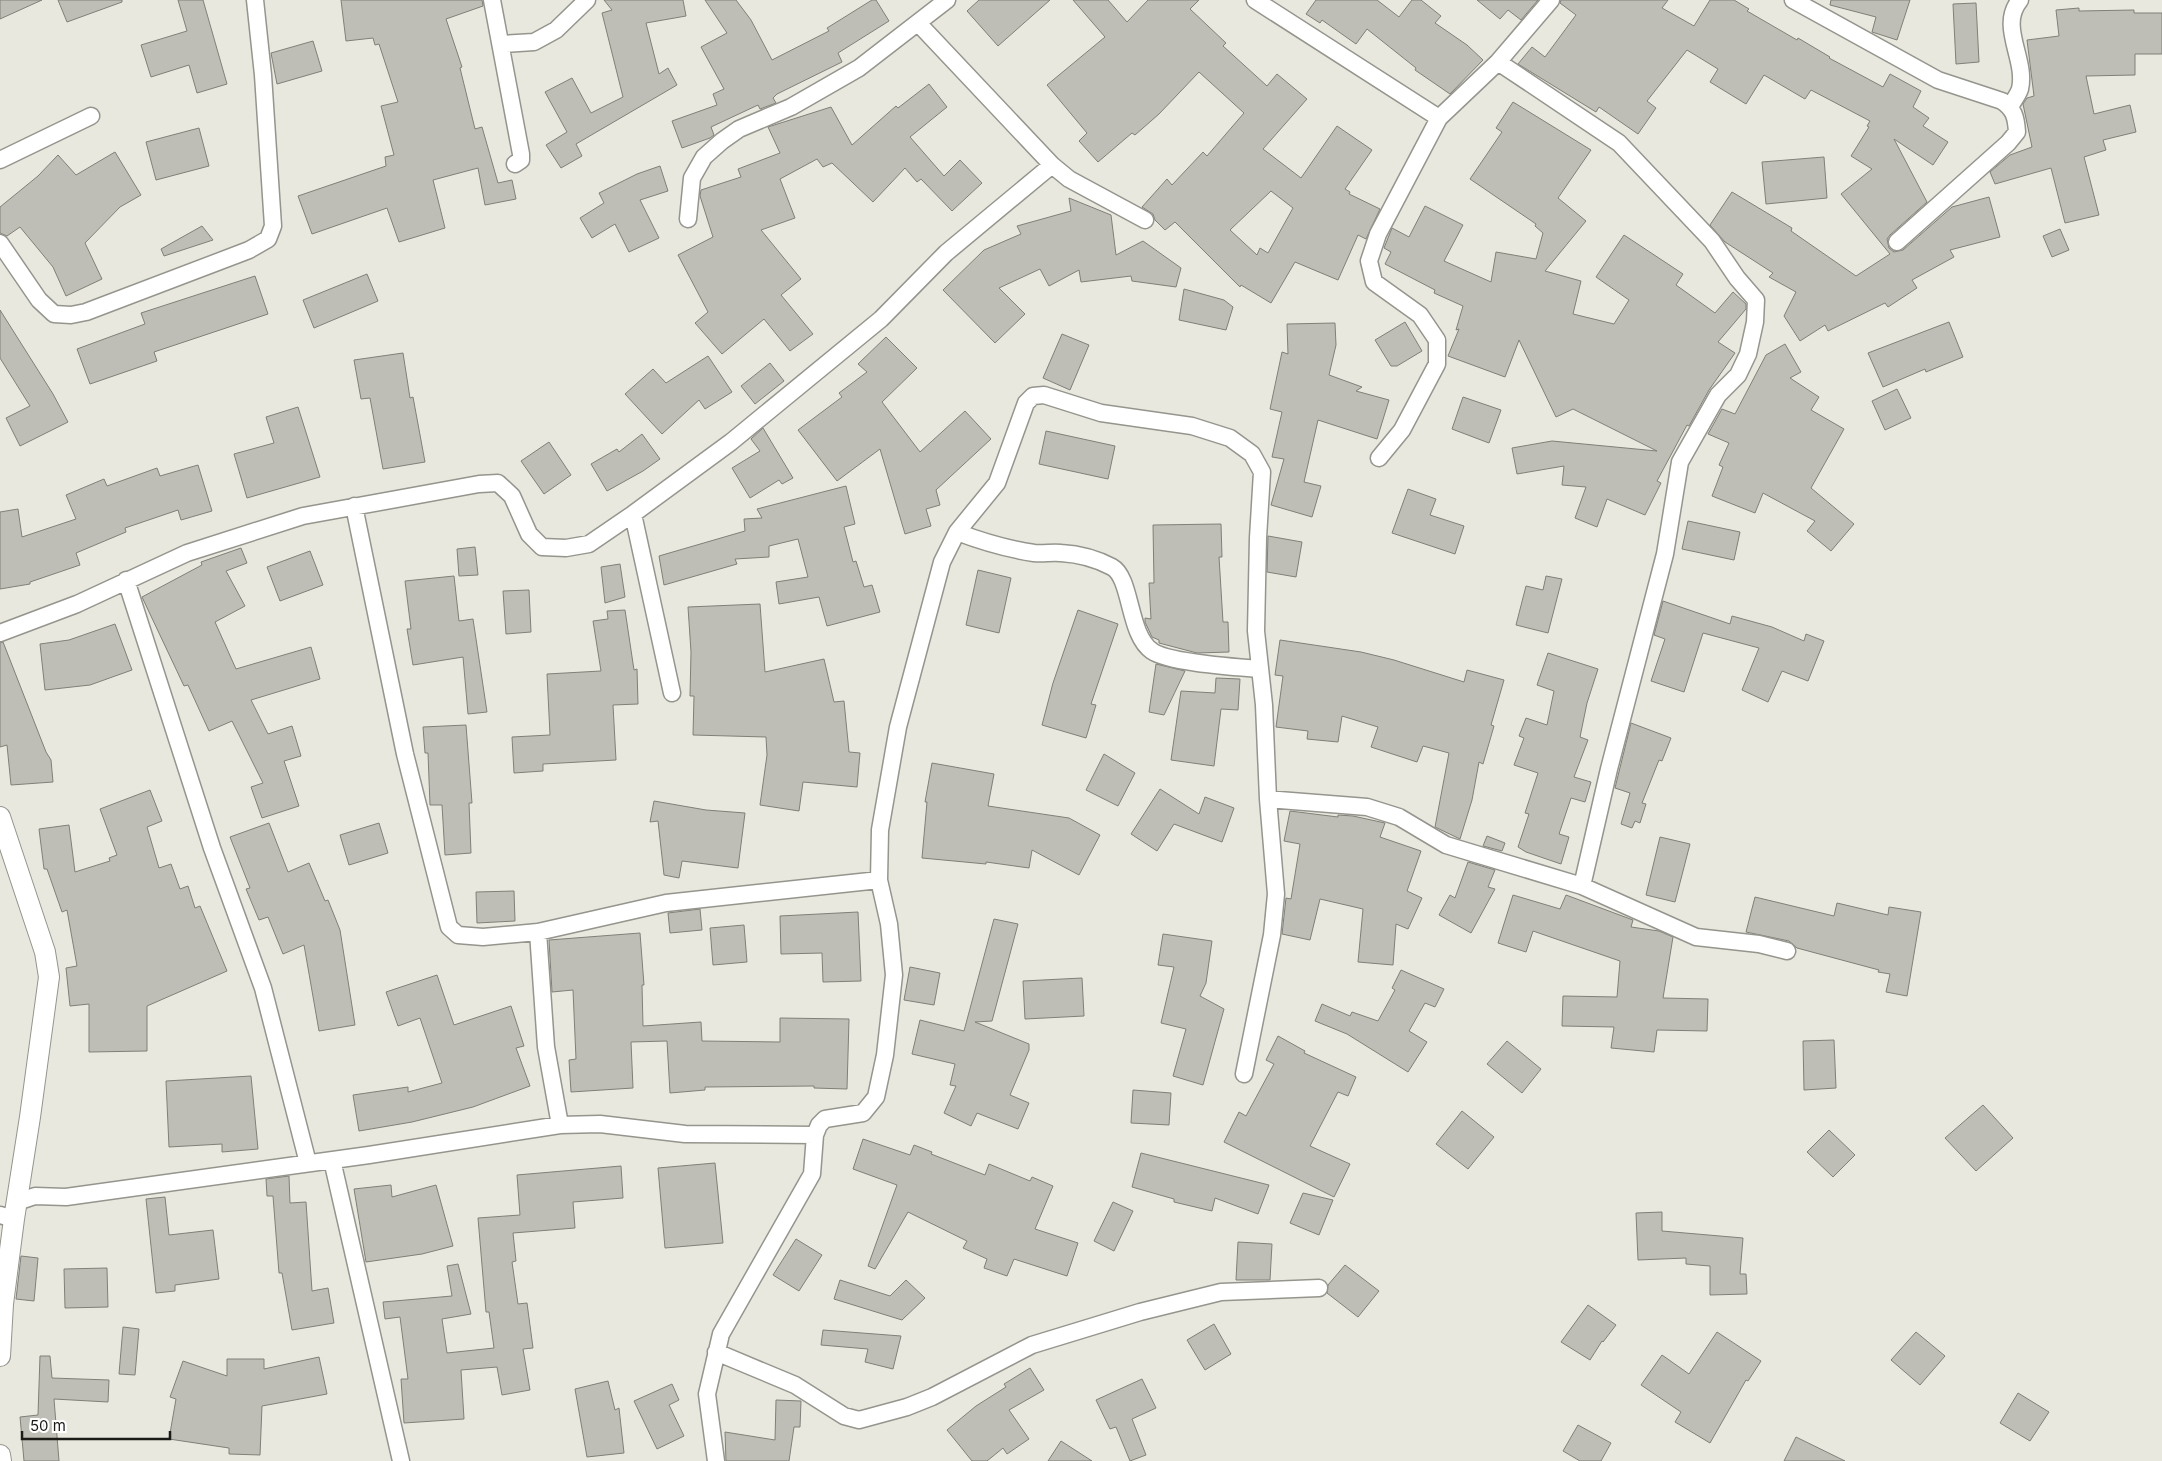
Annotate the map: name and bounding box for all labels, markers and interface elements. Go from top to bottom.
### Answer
scale bar [22,1408,170,1440]
text: 50 m [30,1416,66,1435]

